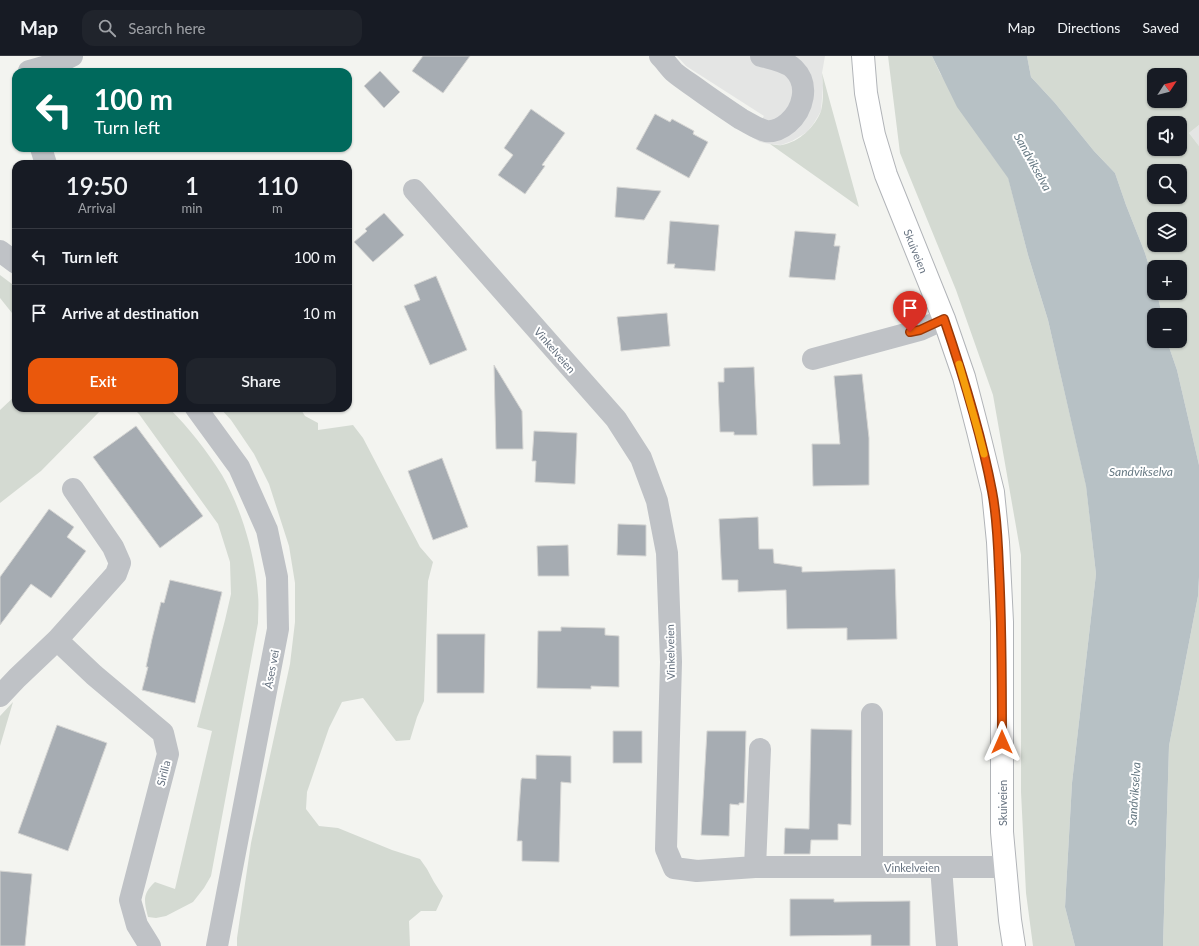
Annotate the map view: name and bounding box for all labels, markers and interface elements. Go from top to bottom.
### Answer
search box [82,10,362,46]
text: Map [20,16,58,39]
icon: search [96,17,118,39]
text: Search here [128,19,206,37]
text: Map [1008,19,1035,36]
text: Directions [1057,19,1120,36]
text: Saved [1142,19,1179,36]
north arrow [1147,68,1187,108]
map controls [1147,68,1187,348]
text: 100 m [94,82,173,116]
icon: left [28,84,80,136]
text: Turn left [94,116,160,138]
button: sound [1147,116,1187,156]
water label: Sandvikselva [1011,130,1055,194]
button: search [1147,164,1187,204]
text: 19:50 [66,171,128,200]
text: 1 [185,171,199,200]
text: 110 [256,171,298,200]
text: Arrival [78,200,115,216]
text: min [181,200,203,216]
text: m [272,200,283,216]
button: layers [1147,212,1187,252]
street label: Skuiveien [901,227,931,275]
icon: left [28,246,50,268]
text: Turn left [62,248,118,266]
text: 100 m [294,248,336,266]
button: + [1147,260,1187,300]
pin [893,291,927,332]
icon: arrive [899,297,921,319]
icon: arrive [28,302,50,324]
text: Arrive at destination [62,304,199,322]
text: 10 m [302,304,336,322]
button: − [1147,308,1187,348]
street label: Vinkelveien [532,325,578,375]
button: Exit [28,358,178,404]
button: Share [186,358,336,404]
water label: Sandvikselva [1109,464,1173,479]
street label: Vinkelveien [663,624,677,680]
street label: Åses vei [261,648,281,690]
position arrow [981,721,1023,763]
street label: Sirilia [154,759,172,787]
water label: Sandvikselva [1124,762,1144,826]
street label: Skuiveien [996,780,1009,826]
street label: Vinkelveien [884,861,940,874]

